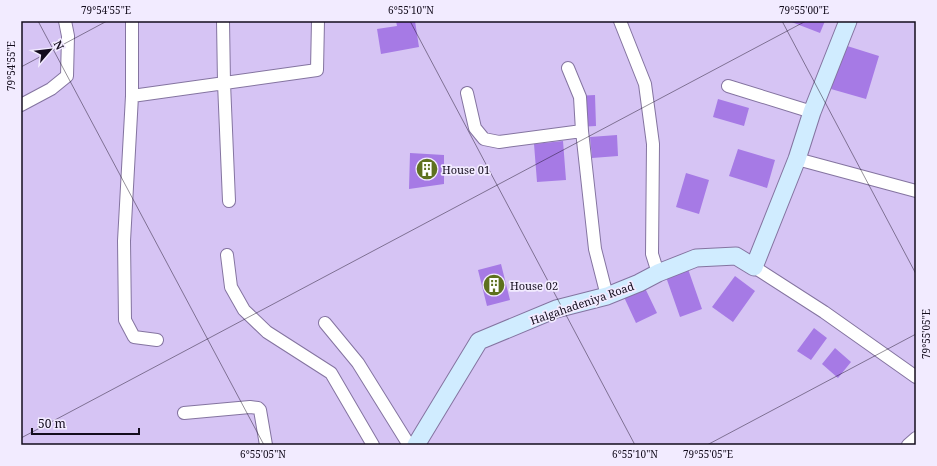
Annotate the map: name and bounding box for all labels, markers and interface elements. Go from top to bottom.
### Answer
text: 79°54'55"E [81,3,131,17]
text: 6°55'10"N [388,3,434,17]
text: 79°55'00"E [779,3,829,17]
north arrow [30,30,70,70]
text: N [51,38,68,53]
text: 79°54'55"E [4,41,18,91]
building icon: House 01 [414,156,440,182]
place label: House 01 [442,162,490,177]
building icon: House 02 [481,272,507,298]
place label: House 02 [510,278,558,293]
street label: Halgahadeniya Road [528,278,636,328]
text: 79°55'05"E [919,309,933,359]
scale bar [32,410,139,436]
text: 50 m [38,415,66,432]
text: 6°55'05"N [240,447,286,461]
text: 6°55'10"N [612,447,658,461]
text: 79°55'05"E [683,447,733,461]

